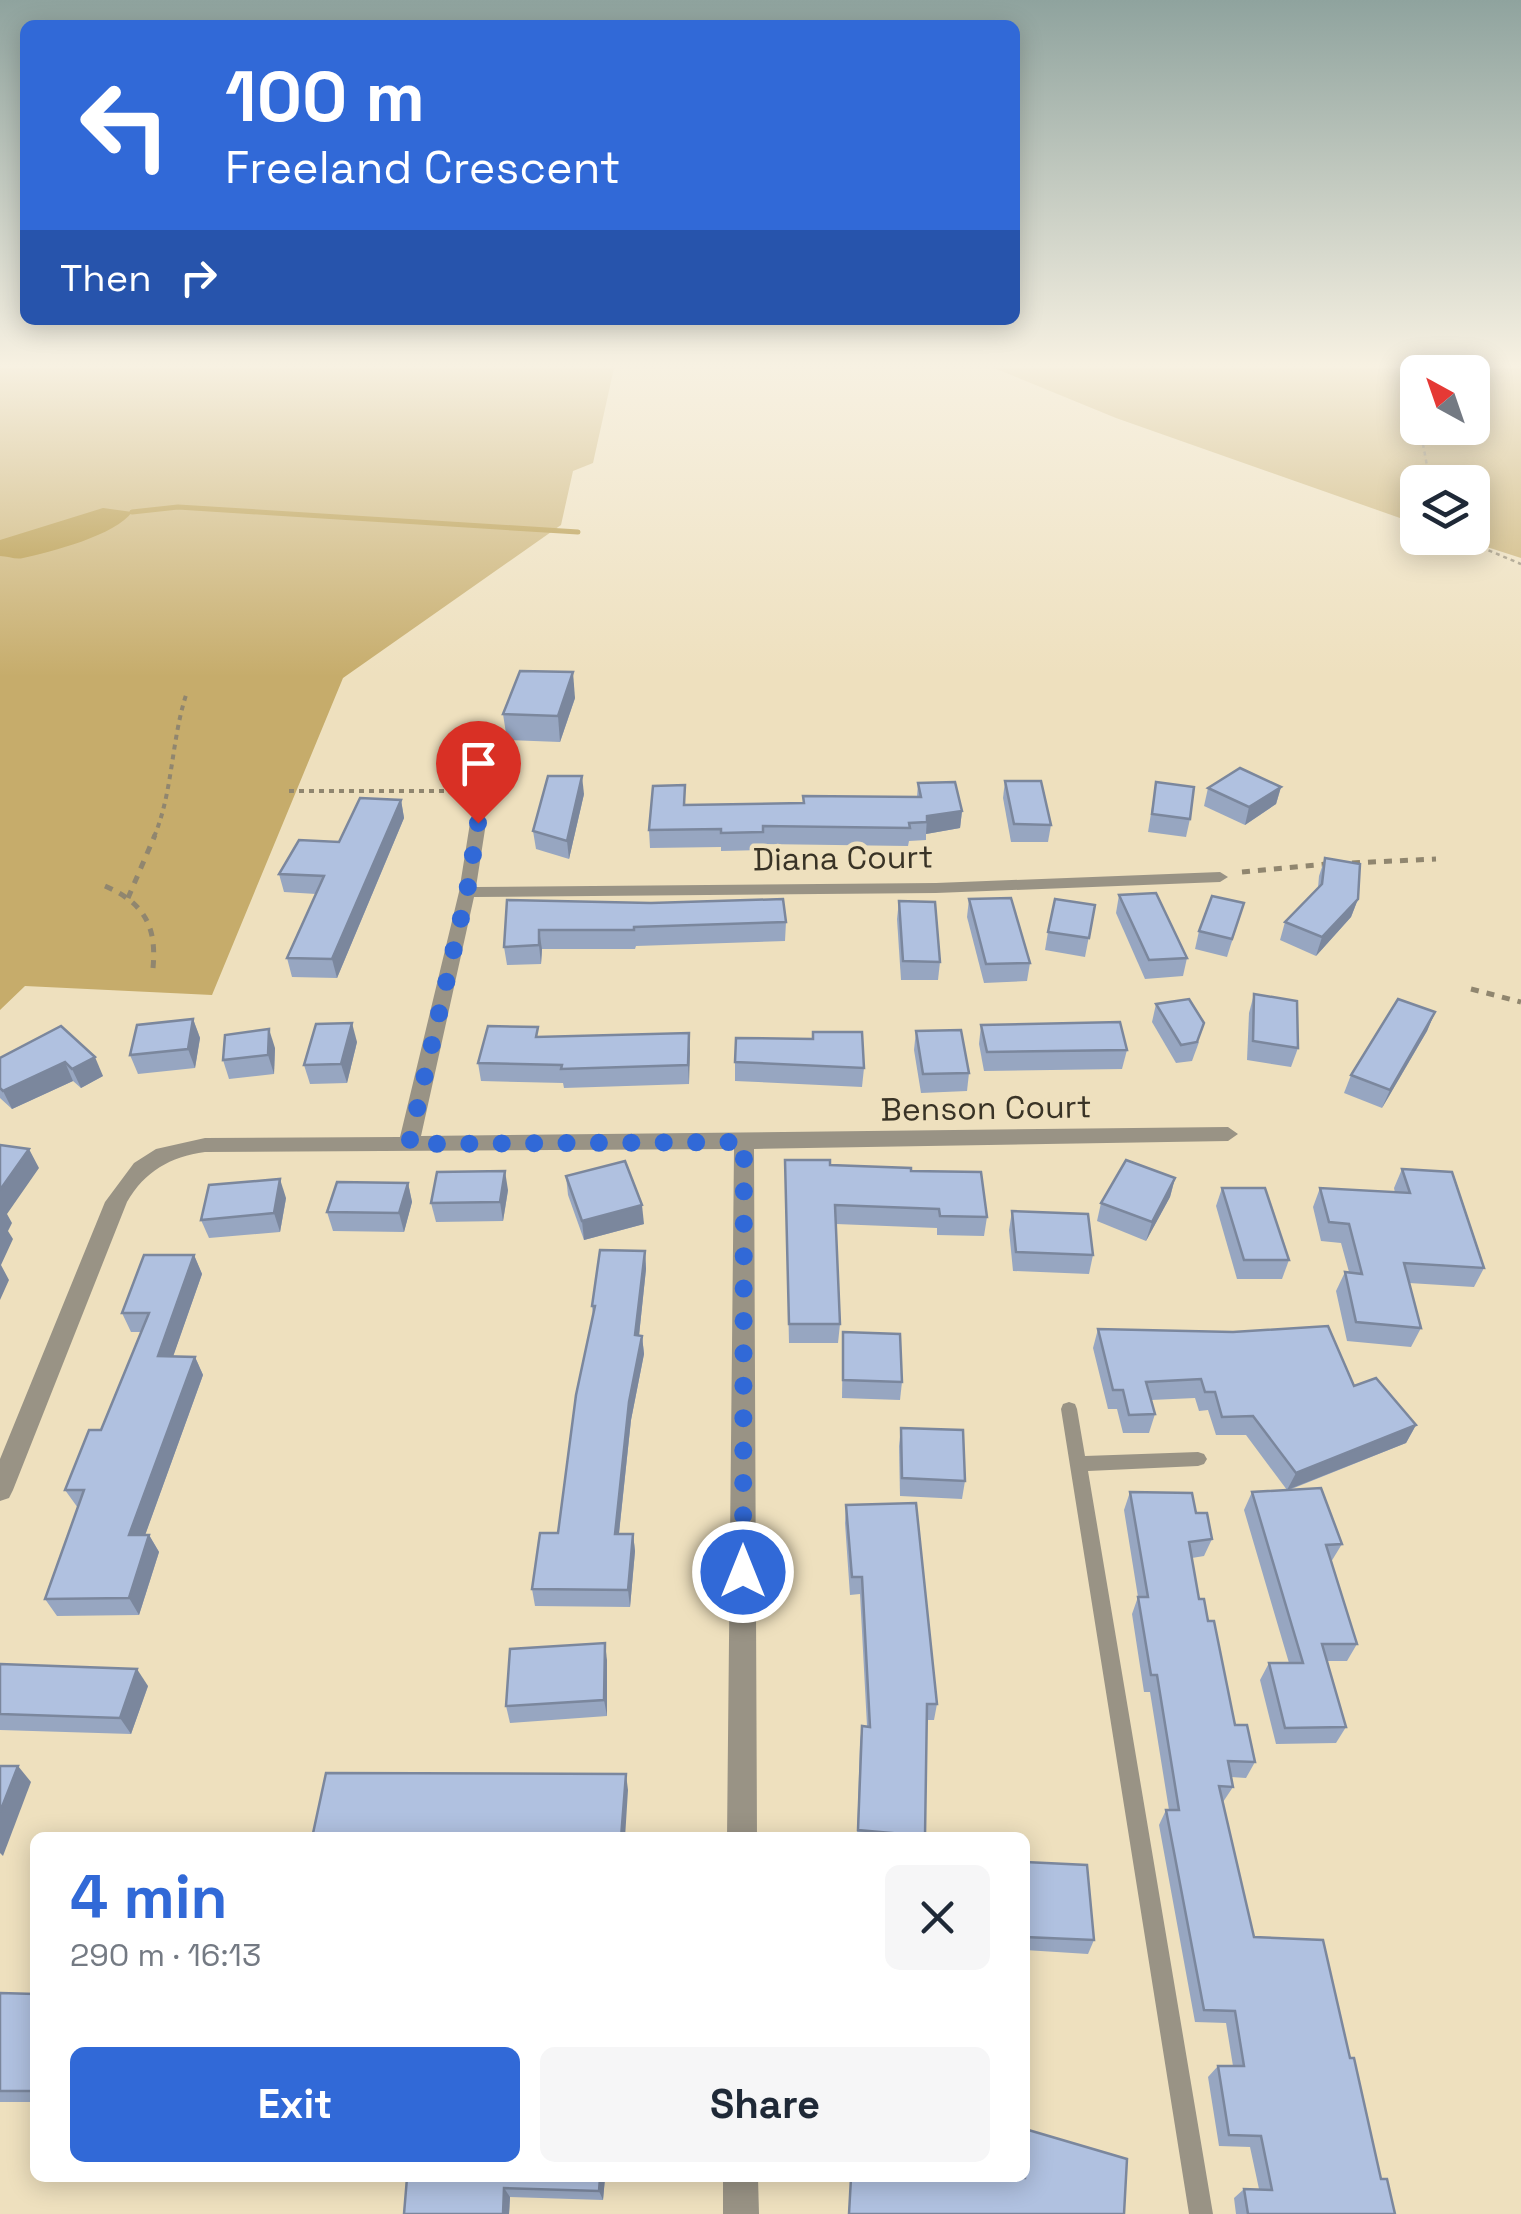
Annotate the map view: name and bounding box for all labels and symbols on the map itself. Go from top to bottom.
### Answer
north arrow [1400,355,1490,445]
pin [436,721,521,824]
street label: Diana Court [752,836,934,880]
street label: Benson Court [880,1086,1092,1130]
position arrow [691,1520,795,1624]

